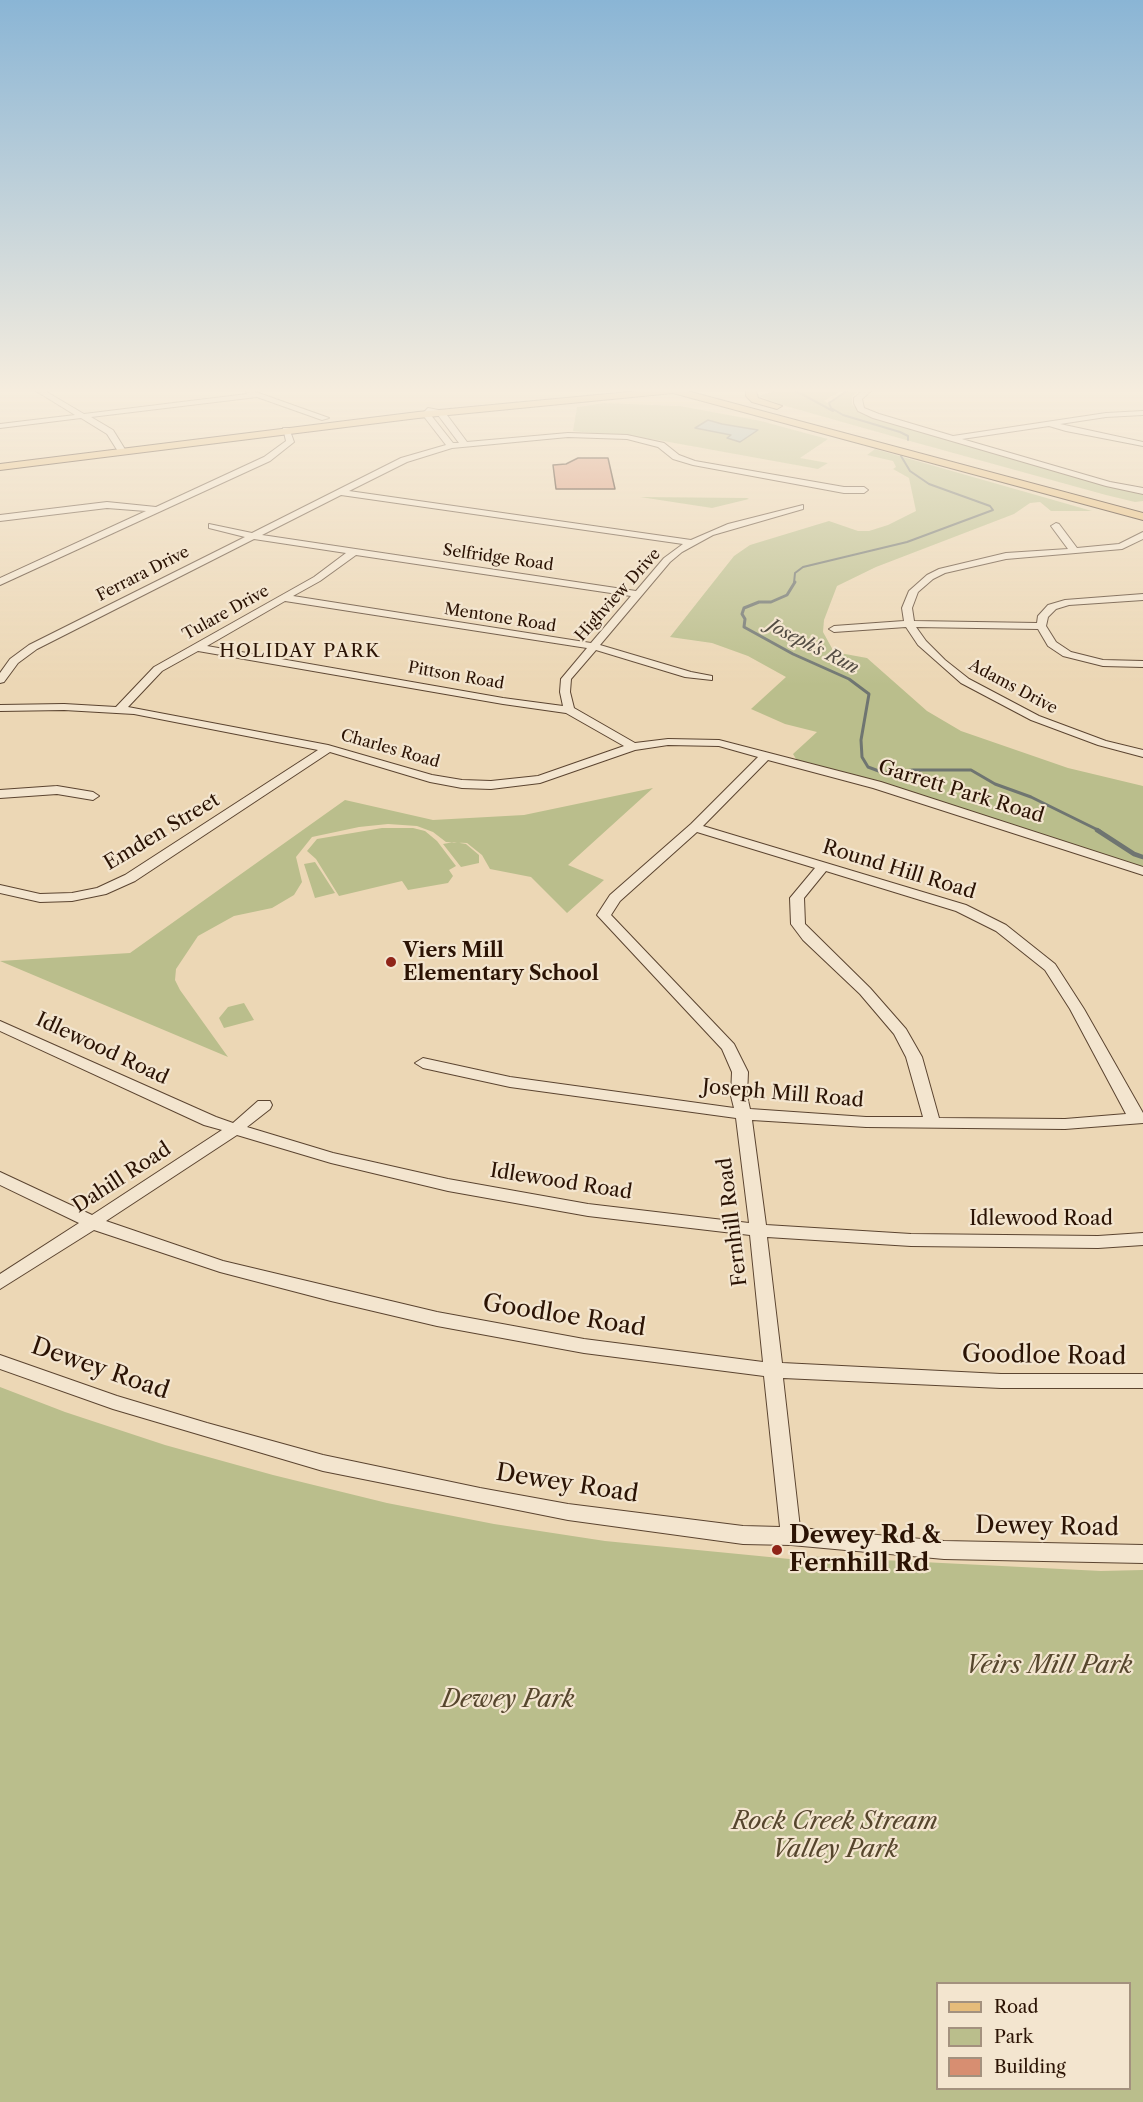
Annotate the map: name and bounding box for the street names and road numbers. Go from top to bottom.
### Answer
street label: Selfridge Road [441,541,555,575]
street label: Ferrara Drive [93,542,193,606]
street label: Highview Drive [571,545,665,645]
street label: Tulare Drive [179,581,273,645]
street label: Mentone Road [443,600,557,636]
street label: Adams Drive [965,656,1061,718]
street label: Pittson Road [406,658,506,694]
street label: Charles Road [338,726,442,772]
street label: Garrett Park Road [875,755,1047,829]
street label: Emden Street [100,788,224,876]
street label: Round Hill Road [819,835,979,905]
street label: Idlewood Road [32,1008,172,1090]
street label: Joseph Mill Road [701,1075,865,1113]
street label: Dahill Road [68,1137,176,1219]
street label: Fernhill Road [713,1156,753,1288]
street label: Idlewood Road [488,1159,634,1205]
street label: Idlewood Road [969,1207,1113,1231]
street label: Goodloe Road [481,1289,647,1343]
street label: Dewey Road [27,1332,173,1406]
street label: Goodloe Road [962,1340,1126,1372]
street label: Dewey Road [494,1459,640,1509]
street label: Dewey Road [975,1511,1119,1543]

